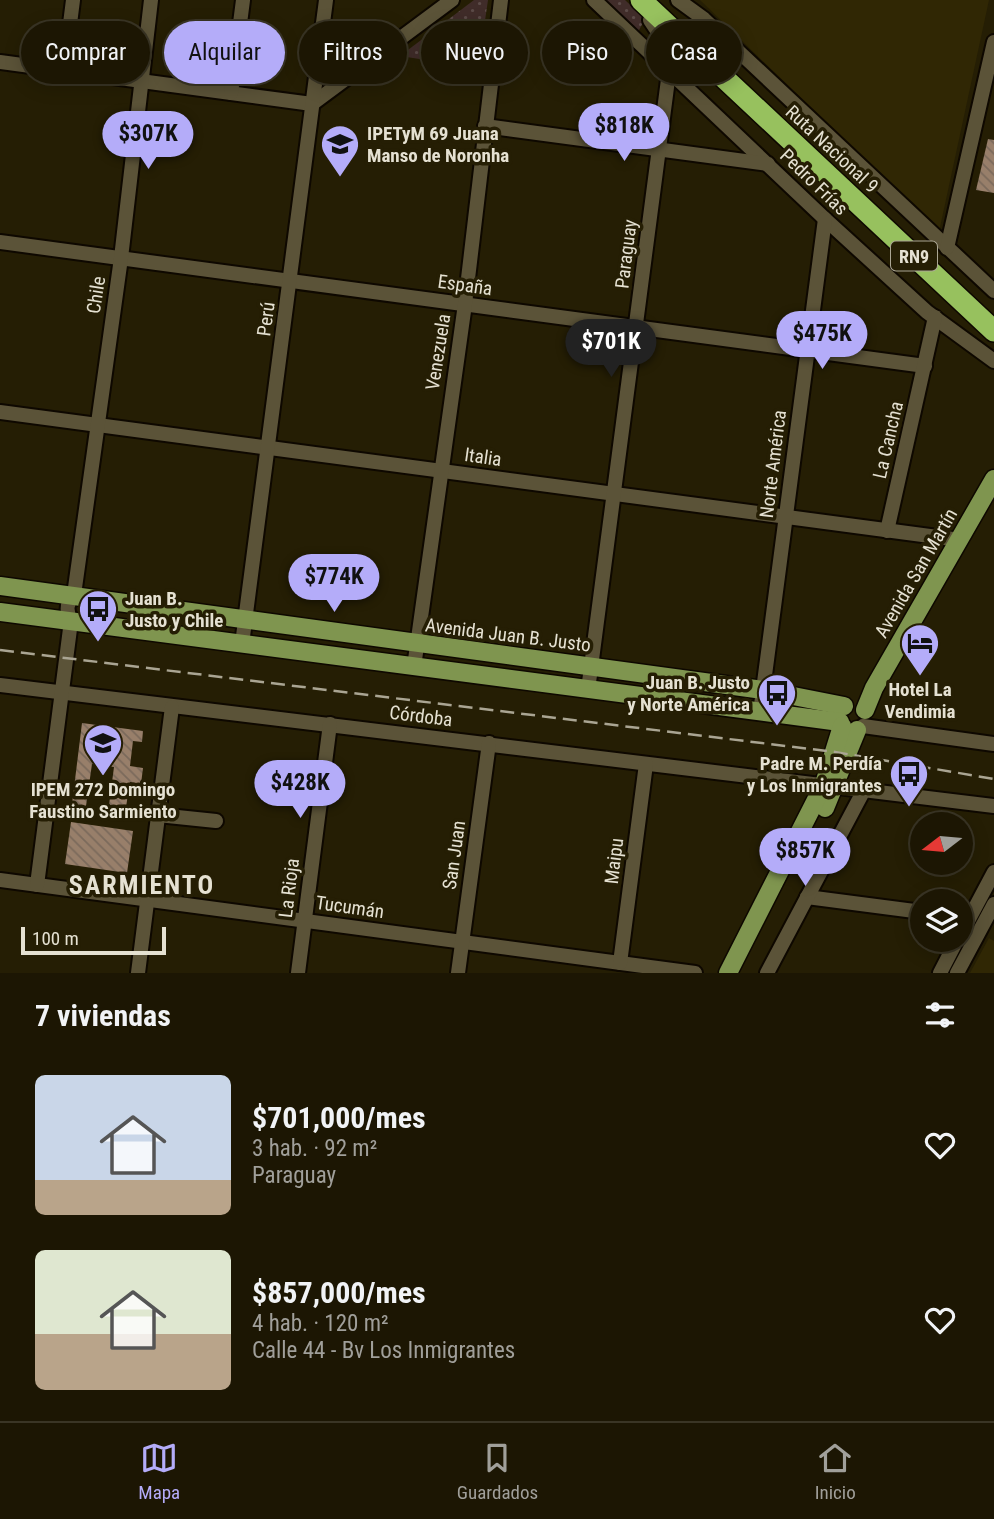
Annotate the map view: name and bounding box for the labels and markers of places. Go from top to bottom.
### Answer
pin: $818K [575,104,673,163]
pin: $307K [99,111,197,171]
place label: IPETyM 69 Juana Manso de Noronha [367,122,509,167]
school or university icon: IPETyM 69 Juana Manso de Noronha [319,123,361,178]
pin: $475K [773,312,871,371]
pin: $701K [562,320,660,379]
pin: $774K [285,554,383,614]
place label: Juan B. Justo y Chile [125,587,223,632]
bus stop icon: Juan B. Justo y Chile [77,588,119,643]
hotel icon: Hotel La Vendimia [899,622,941,677]
place label: Juan B. Justo y Norte América [627,671,750,716]
bus stop icon: Juan B. Justo y Norte América [756,672,798,727]
place label: Hotel La Vendimia [884,678,956,723]
school or university icon: IPEM 272 Domingo Faustino Sarmiento [82,722,124,777]
place label: Padre M. Perdía y Los Inmigrantes [747,752,882,797]
bus stop icon: Padre M. Perdía y Los Inmigrantes [888,753,930,808]
pin: $428K [251,760,349,820]
place label: IPEM 272 Domingo Faustino Sarmiento [29,778,177,823]
pin: $857K [756,828,854,888]

